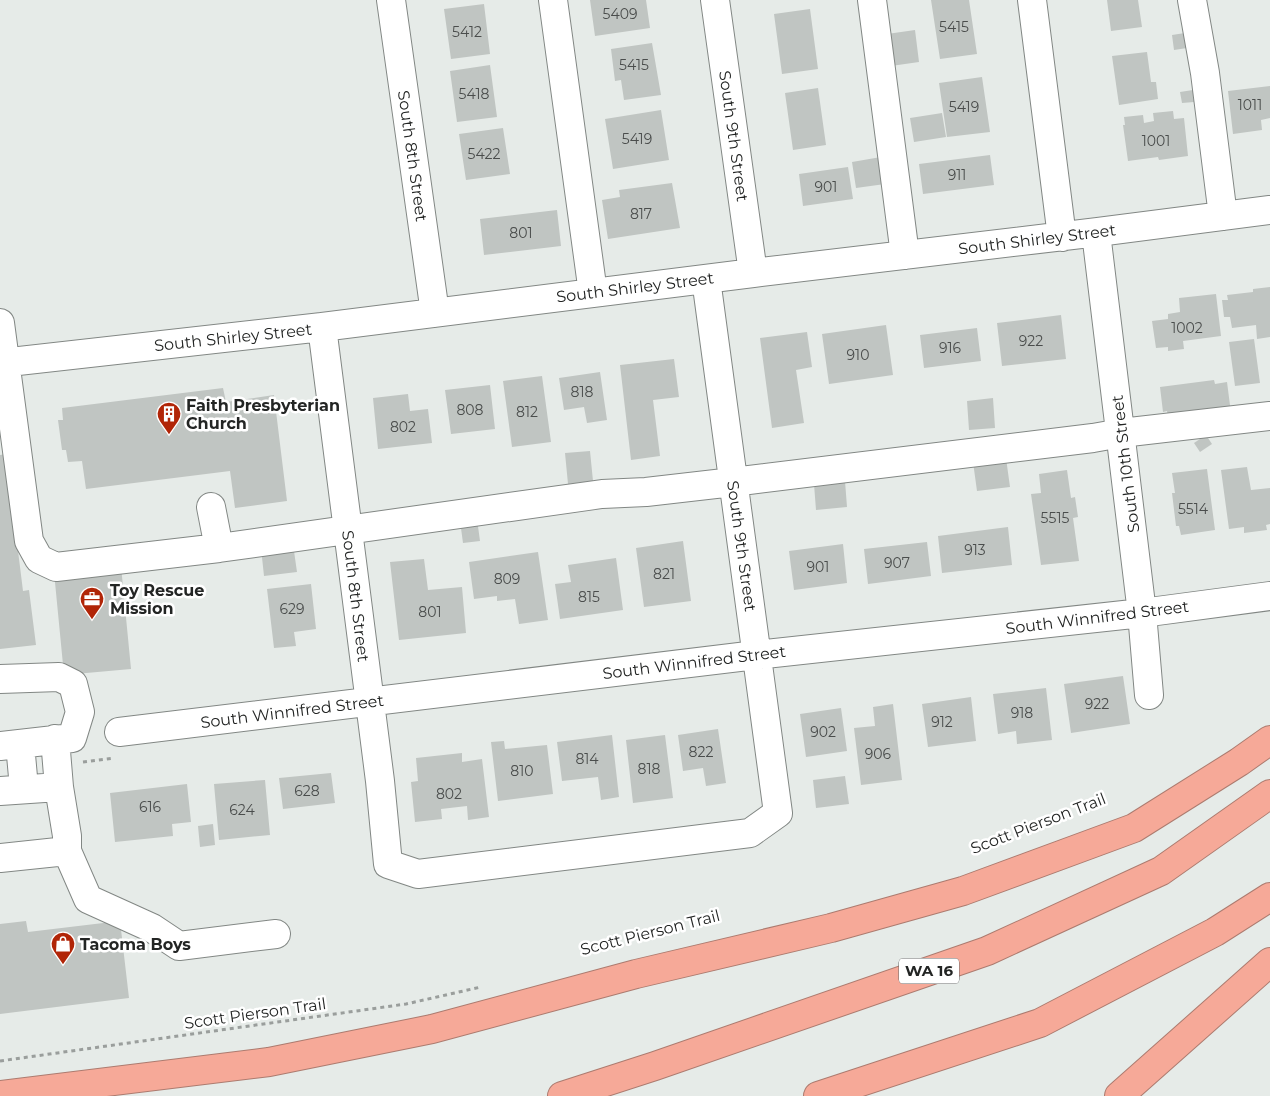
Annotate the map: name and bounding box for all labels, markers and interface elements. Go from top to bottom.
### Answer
house number: 5409 [603,5,637,23]
house number: 5415 [939,18,969,36]
house number: 5412 [452,23,482,41]
house number: 5415 [619,56,649,74]
street label: South 9th Street [715,69,752,203]
house number: 5418 [459,85,489,103]
street label: South 8th Street [394,89,431,223]
house number: 1011 [1238,96,1262,114]
house number: 5419 [949,98,979,116]
house number: 5419 [622,130,652,148]
house number: 1001 [1142,132,1170,150]
house number: 5422 [467,145,501,163]
house number: 911 [948,166,966,184]
house number: 901 [815,178,837,196]
house number: 817 [630,205,652,223]
street label: South Shirley Street [957,220,1117,259]
house number: 801 [509,224,533,242]
street label: South Shirley Street [555,268,715,307]
house number: 1002 [1171,319,1203,337]
street label: South Shirley Street [153,320,313,355]
house number: 922 [1019,332,1043,350]
house number: 916 [939,339,962,357]
house number: 910 [847,346,869,364]
house number: 818 [571,383,594,401]
street label: South 10th Street [1108,394,1143,534]
place label: Faith Presbyterian Church [186,396,340,433]
building icon: Faith Presbyterian Church [156,401,182,435]
house number: 808 [456,401,484,419]
house number: 812 [516,403,538,421]
house number: 802 [390,418,416,436]
street label: South 9th Street [723,479,760,613]
house number: 5514 [1178,500,1209,518]
house number: 5515 [1041,509,1069,527]
street label: South 8th Street [338,529,373,663]
house number: 913 [964,541,986,559]
house number: 907 [884,554,910,572]
house number: 901 [807,558,829,576]
house number: 821 [653,565,675,583]
house number: 809 [494,570,520,588]
place label: Toy Rescue Mission [110,581,204,618]
office icon: Toy Rescue Mission [79,586,105,620]
house number: 815 [578,588,600,606]
street label: South Winnifred Street [1004,597,1190,638]
house number: 629 [279,600,305,618]
house number: 801 [418,603,442,621]
street label: South Winnifred Street [601,642,787,683]
street label: South Winnifred Street [199,691,385,732]
house number: 922 [1085,695,1109,713]
house number: 918 [1011,704,1033,722]
house number: 912 [931,713,953,731]
house number: 902 [810,723,836,741]
house number: 822 [689,743,713,761]
house number: 906 [865,745,892,763]
house number: 814 [575,750,599,768]
house number: 818 [638,760,661,778]
house number: 810 [510,762,534,780]
house number: 628 [294,782,320,800]
house number: 802 [436,785,462,803]
street label: Scott Pierson Trail [968,789,1108,858]
house number: 616 [139,798,162,816]
house number: 624 [229,801,255,819]
street label: Scott Pierson Trail [578,906,722,959]
shop icon: Tacoma Boys [50,931,76,965]
place label: Tacoma Boys [80,935,191,954]
road number: WA 16 [899,958,959,984]
street label: Scott Pierson Trail [183,994,327,1033]

